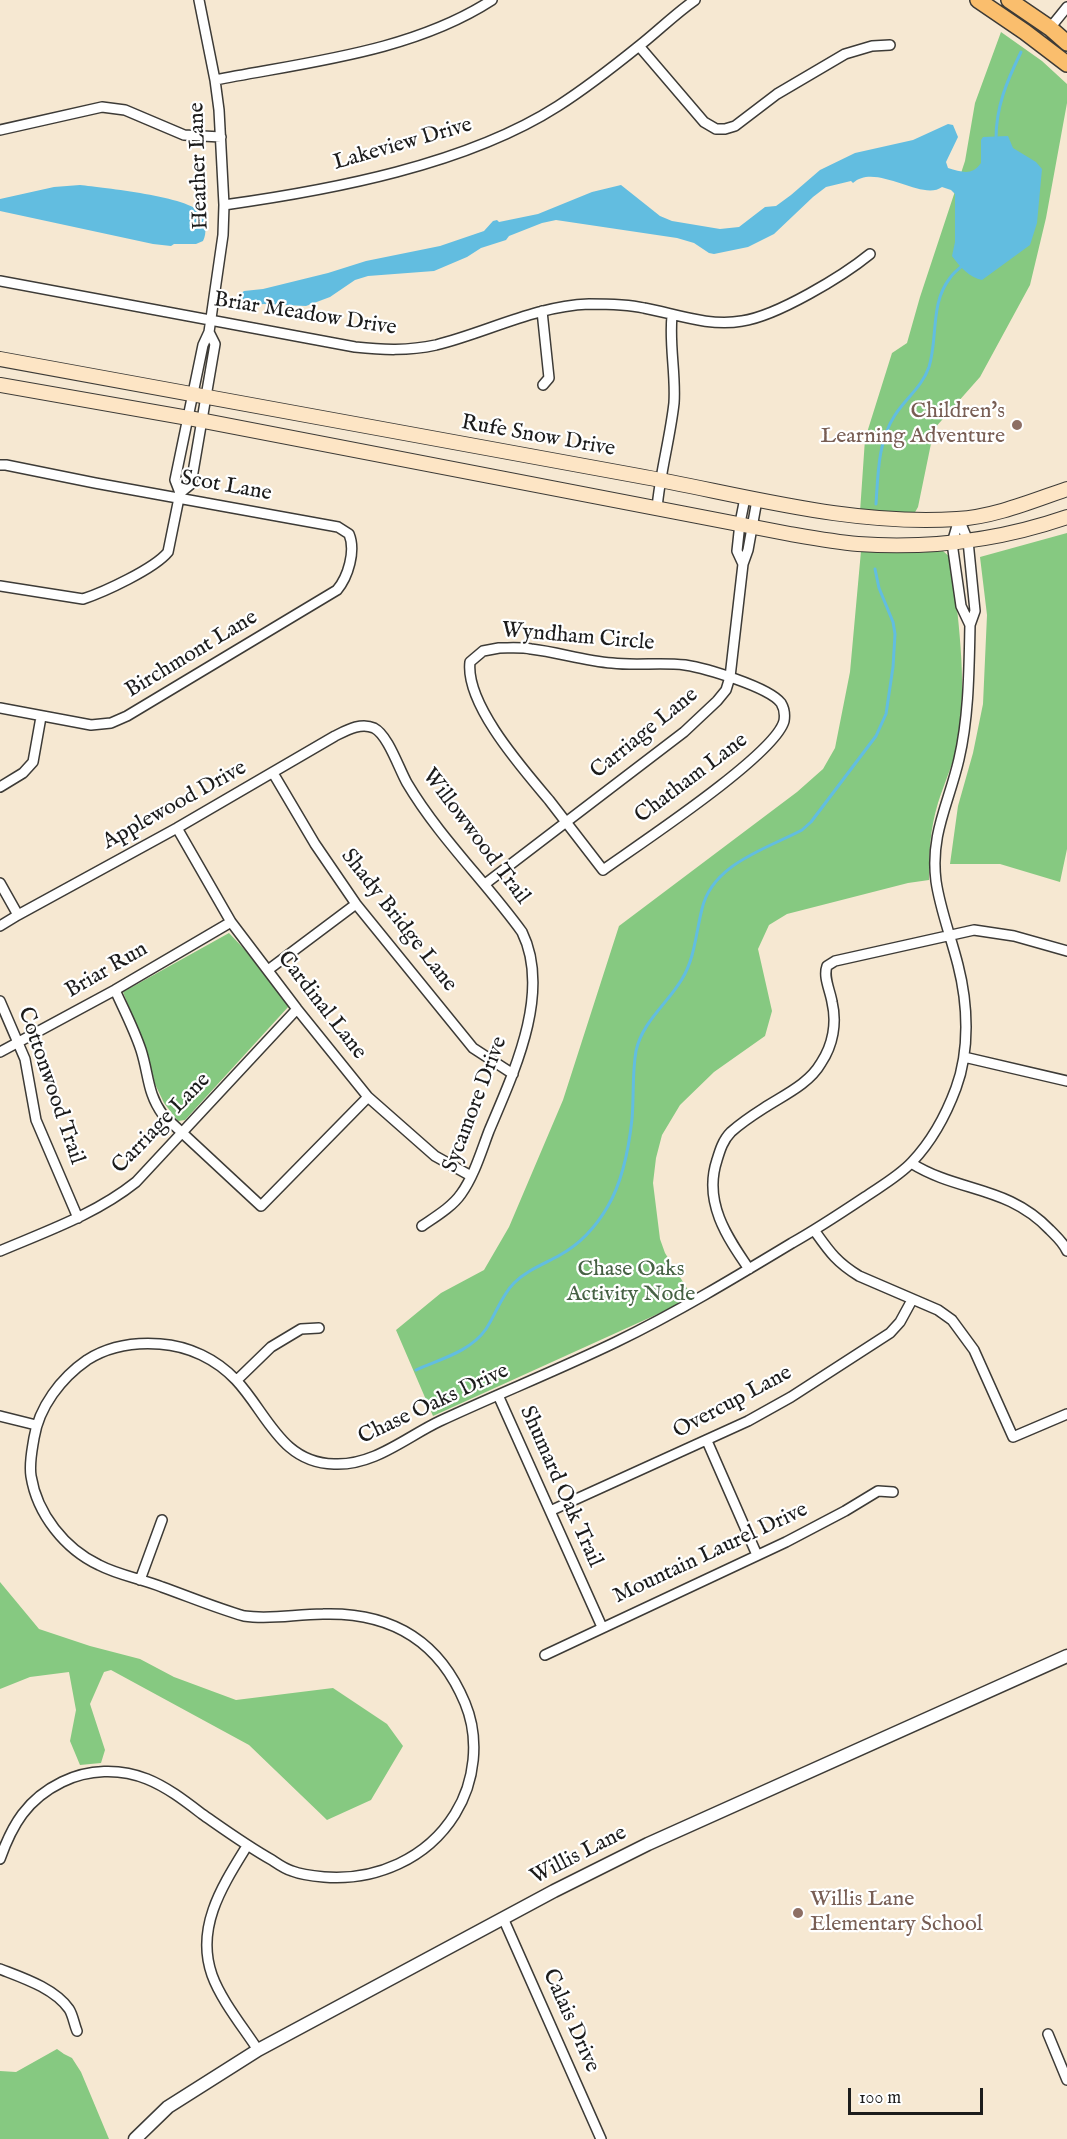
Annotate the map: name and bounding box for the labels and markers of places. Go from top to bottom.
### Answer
place label: Children's Learning Adventure [820,399,1005,451]
marker: Children's Learning Adventure [1010,418,1024,432]
place label: Willis Lane Elementary School [810,1887,983,1939]
marker: Willis Lane Elementary School [791,1906,805,1920]

